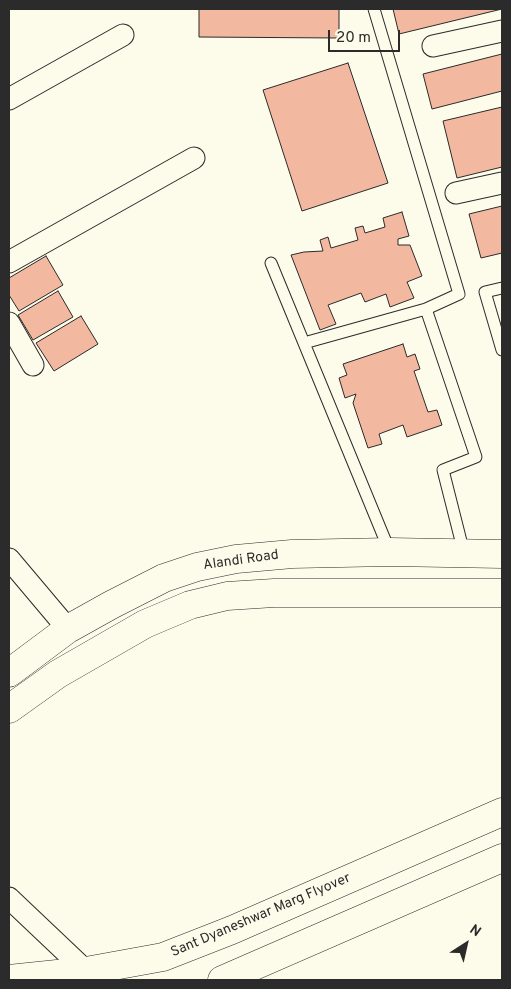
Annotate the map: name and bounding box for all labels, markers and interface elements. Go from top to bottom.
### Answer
scale bar [331,20,404,52]
text: 20 m [336,29,371,48]
street label: Alandi Road [202,547,280,575]
street label: Sant Dyaneshwar Marg Flyover [169,870,353,962]
north arrow [441,919,491,969]
text: N [466,921,484,941]

